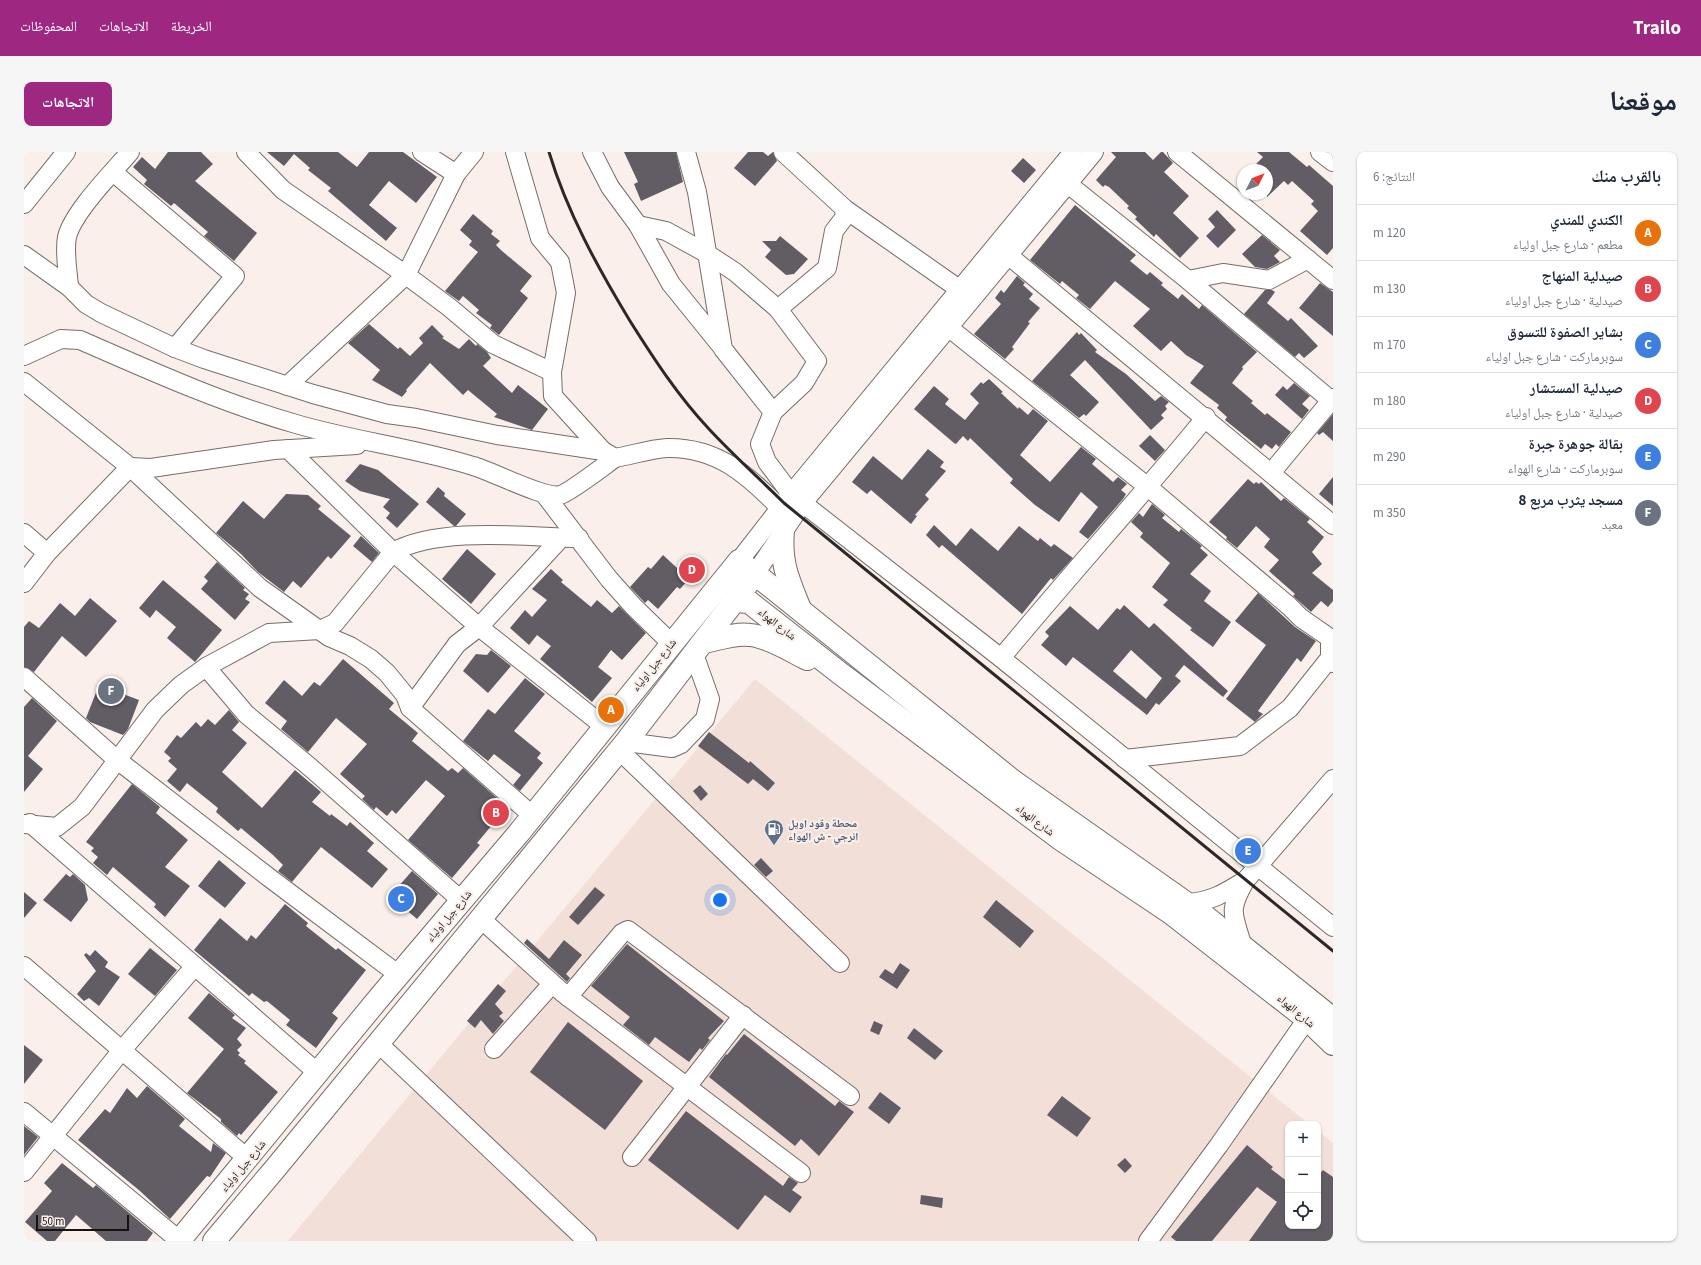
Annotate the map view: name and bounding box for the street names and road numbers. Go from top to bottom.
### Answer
street label: شارع الهواء [755,604,799,644]
street label: شارع جبل اولياء [628,636,680,694]
street label: شارع الهواء [1013,801,1057,839]
street label: شارع جبل اولياء [423,887,475,945]
street label: شارع الهواء [1274,991,1318,1031]
street label: شارع جبل اولياء [217,1137,269,1195]

